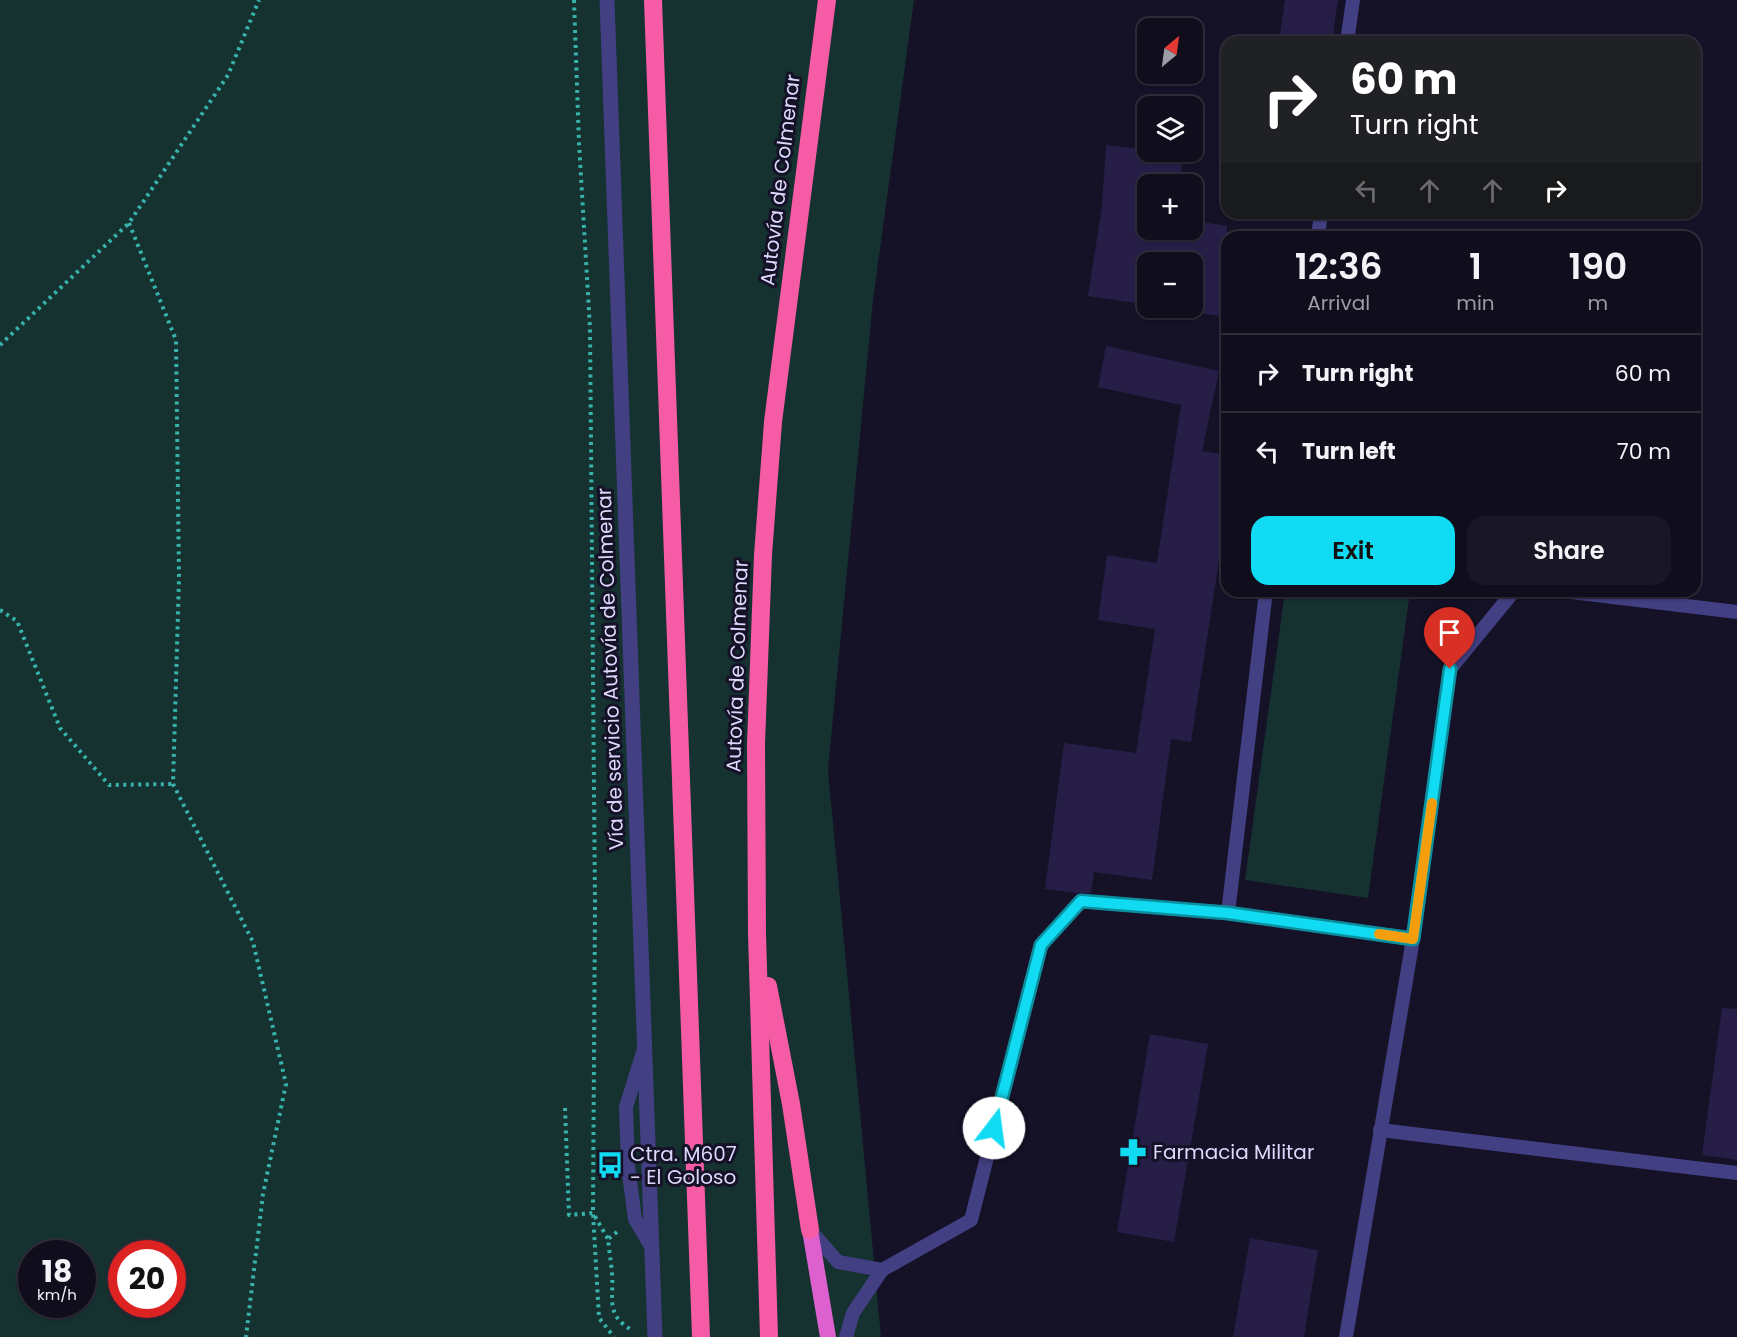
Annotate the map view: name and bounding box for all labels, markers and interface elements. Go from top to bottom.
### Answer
north arrow [1137,18,1203,84]
map controls [1137,18,1203,318]
text: 60 m [1350,50,1458,109]
icon: right [1251,60,1329,138]
street label: Autovía de Colmenar [753,73,807,287]
button: layers [1137,96,1203,162]
text: Turn right [1350,106,1479,143]
button: + [1137,174,1203,240]
icon: left [1350,174,1383,207]
icon: ahead [1413,174,1446,207]
icon: ahead [1476,174,1509,207]
icon: right [1539,174,1572,207]
text: 12:36 [1295,241,1383,292]
text: 1 [1469,241,1482,292]
text: 190 [1568,241,1627,292]
button: − [1137,252,1203,318]
text: Arrival [1307,289,1370,317]
text: min [1456,289,1495,317]
text: m [1588,289,1608,317]
icon: right [1251,357,1284,390]
text: Turn right [1302,358,1413,389]
text: 60 m [1615,358,1671,389]
icon: left [1251,435,1284,468]
text: Turn left [1302,436,1396,467]
text: 70 m [1617,436,1671,467]
street label: Vía de servicio Autovía de Colmenar [590,487,630,851]
button: Exit [1251,516,1455,585]
button: Share [1467,516,1671,585]
street label: Autovía de Colmenar [719,559,755,773]
pin [1424,607,1475,669]
icon: arrive [1433,616,1466,649]
position arrow [962,1096,1026,1160]
pharmacy icon: Farmacia Militar [1118,1137,1148,1167]
place label: Farmacia Militar [1153,1138,1314,1166]
place label: Ctra. M607 - El Goloso [630,1140,737,1191]
bus stop icon: Ctra. M607 - El Goloso [595,1150,625,1180]
speed limit sign: 20 [108,1240,186,1318]
text: 18 [42,1250,72,1293]
text: km/h [37,1284,77,1305]

